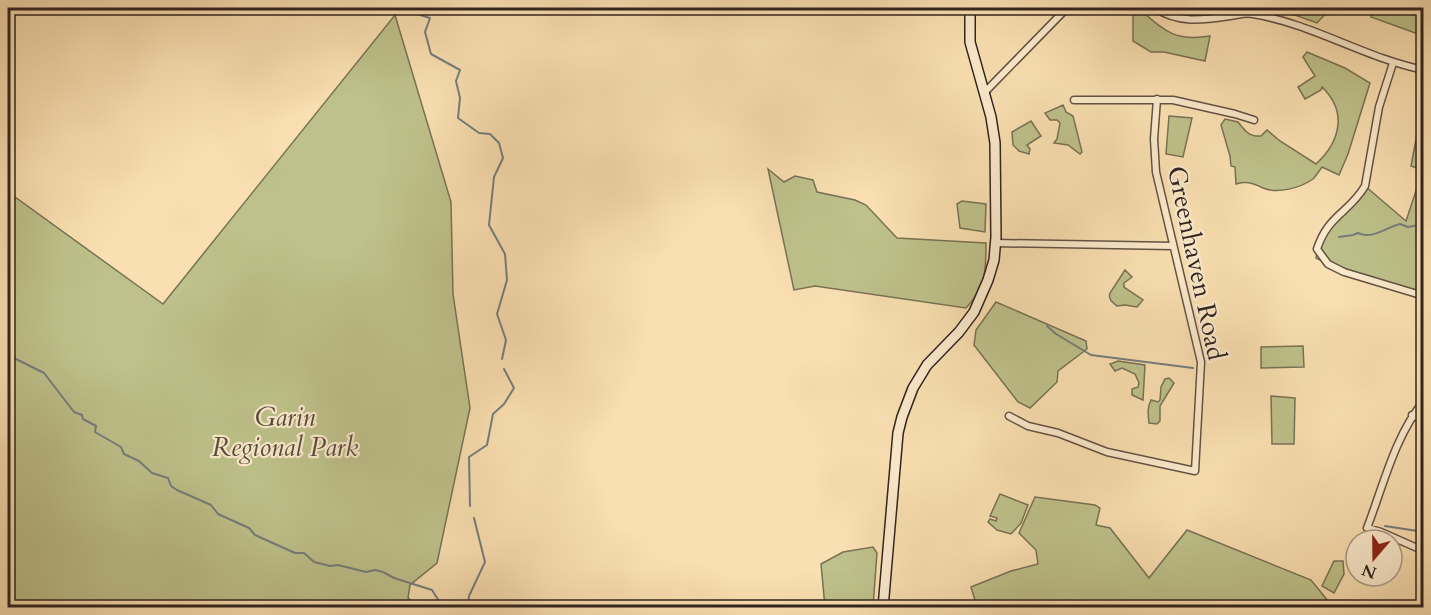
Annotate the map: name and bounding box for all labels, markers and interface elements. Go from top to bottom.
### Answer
street label: Greenhaven Road [1159,163,1234,364]
park label: Garin Regional Park [212,400,358,465]
north arrow [1344,528,1404,588]
text: N [1359,558,1380,584]

